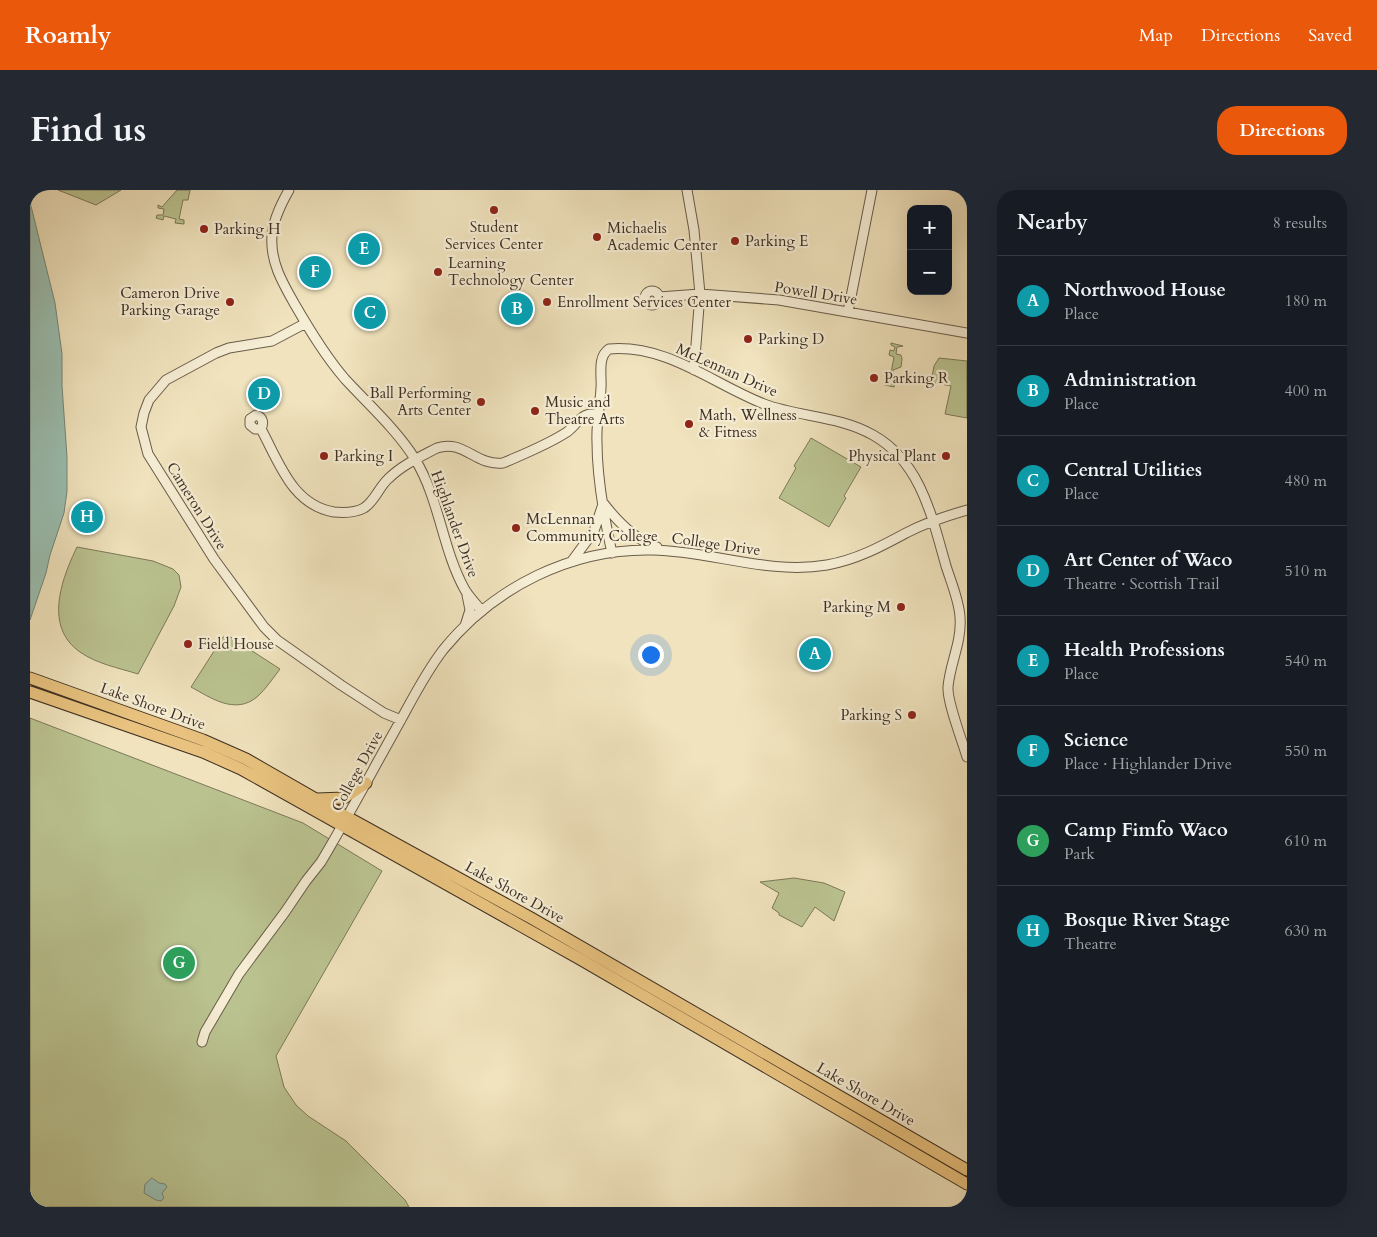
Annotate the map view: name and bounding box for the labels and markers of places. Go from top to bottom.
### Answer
marker: Student Services Center [488,204,500,216]
place label: Student Services Center [445,217,544,254]
place label: Michaelis Academic Center [607,218,718,255]
place label: Parking H [214,219,281,239]
marker: Parking H [198,223,210,235]
pin: E [348,230,380,268]
marker: Michaelis Academic Center [591,231,603,243]
place label: Parking E [745,231,808,251]
marker: Parking E [729,235,741,247]
pin: F [299,253,331,291]
place label: Learning Technology Center [448,253,574,290]
marker: Learning Technology Center [432,266,444,278]
place label: Cameron Drive Parking Garage [120,283,220,320]
pin: B [501,290,533,328]
place label: Enrollment Services Center [557,292,731,312]
pin: C [354,294,386,332]
marker: Cameron Drive Parking Garage [224,296,236,308]
marker: Enrollment Services Center [541,296,553,308]
place label: Parking D [758,329,824,349]
marker: Parking D [742,333,754,345]
place label: Parking R [884,368,949,388]
marker: Parking R [868,372,880,384]
pin: D [248,375,280,413]
place label: Ball Performing Arts Center [370,383,472,420]
place label: Music and Theatre Arts [545,392,624,429]
marker: Ball Performing Arts Center [475,396,487,408]
marker: Music and Theatre Arts [529,405,541,417]
place label: Math, Wellness & Fitness [699,405,797,442]
marker: Math, Wellness & Fitness [683,418,695,430]
place label: Parking I [334,446,393,466]
place label: Physical Plant [848,446,936,466]
marker: Parking I [318,450,330,462]
marker: Physical Plant [940,450,952,462]
pin: H [71,498,103,536]
place label: McLennan Community College [526,509,658,546]
marker: McLennan Community College [510,522,522,534]
place label: Parking M [823,597,891,617]
marker: Parking M [895,601,907,613]
place label: Field House [198,634,274,654]
pin: A [799,635,831,673]
marker: Field House [182,638,194,650]
place label: Parking S [840,705,902,725]
marker: Parking S [906,709,918,721]
pin: G [163,944,195,982]

